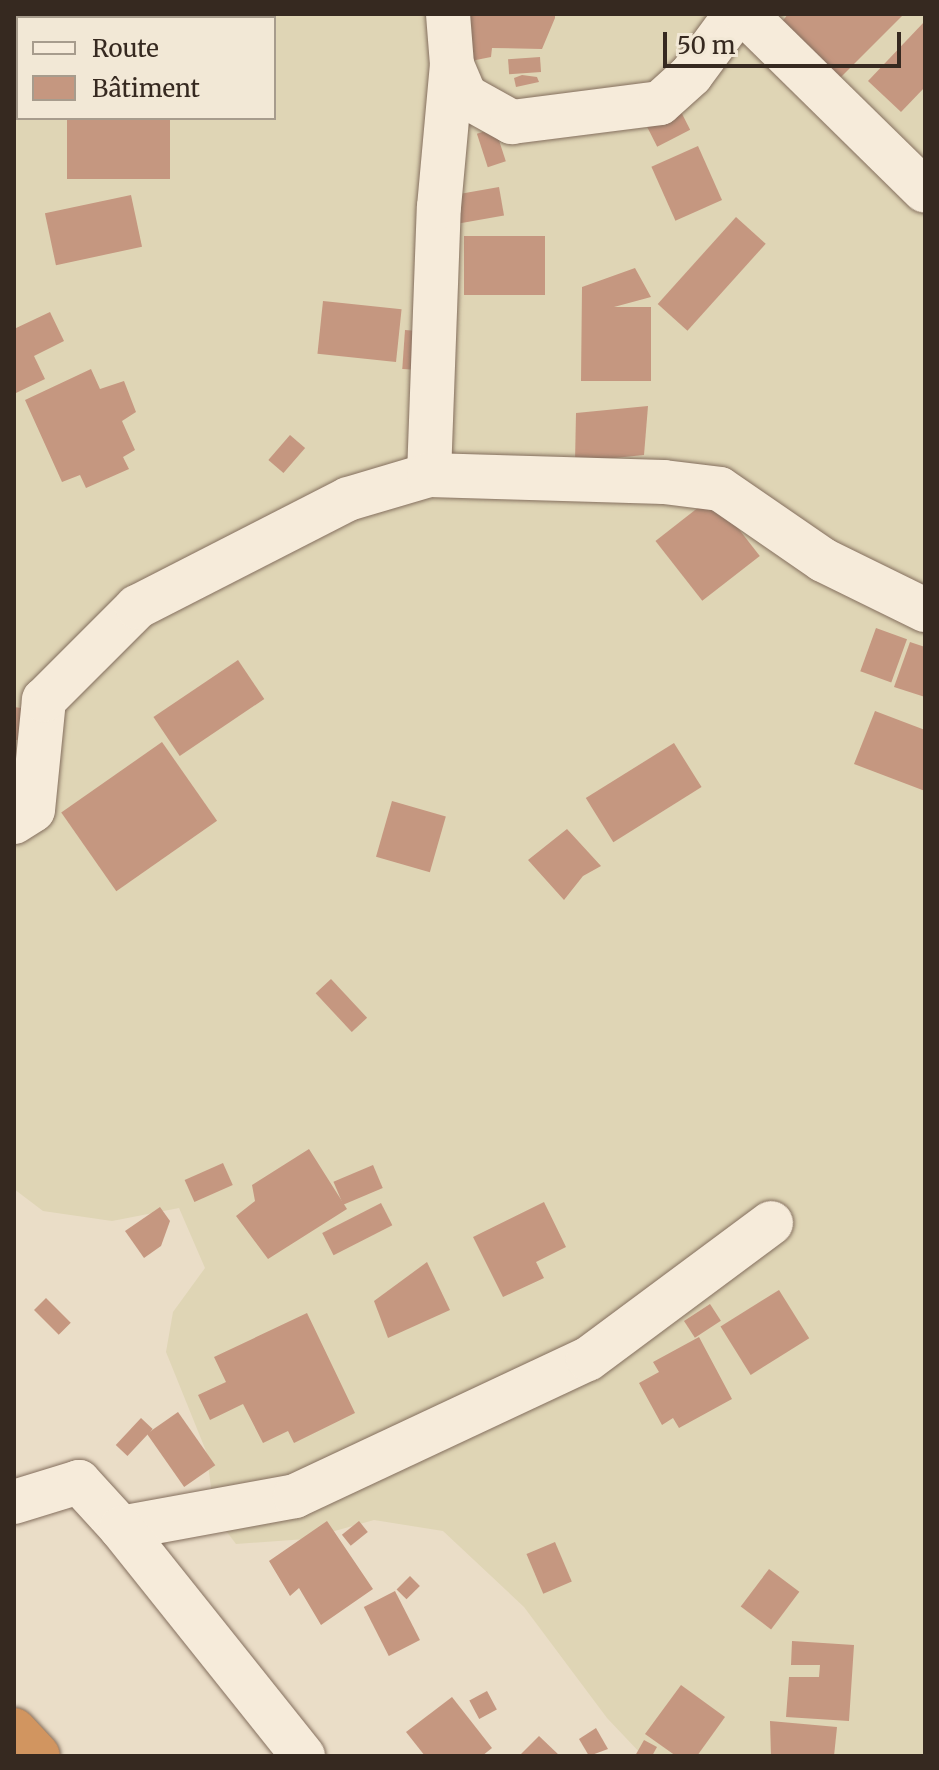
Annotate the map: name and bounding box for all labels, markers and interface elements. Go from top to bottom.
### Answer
legend [16,16,276,120]
scale bar [667,16,905,66]
text: 50 m [677,30,736,61]
text: Route [92,33,159,64]
text: Bâtiment [92,73,200,104]

